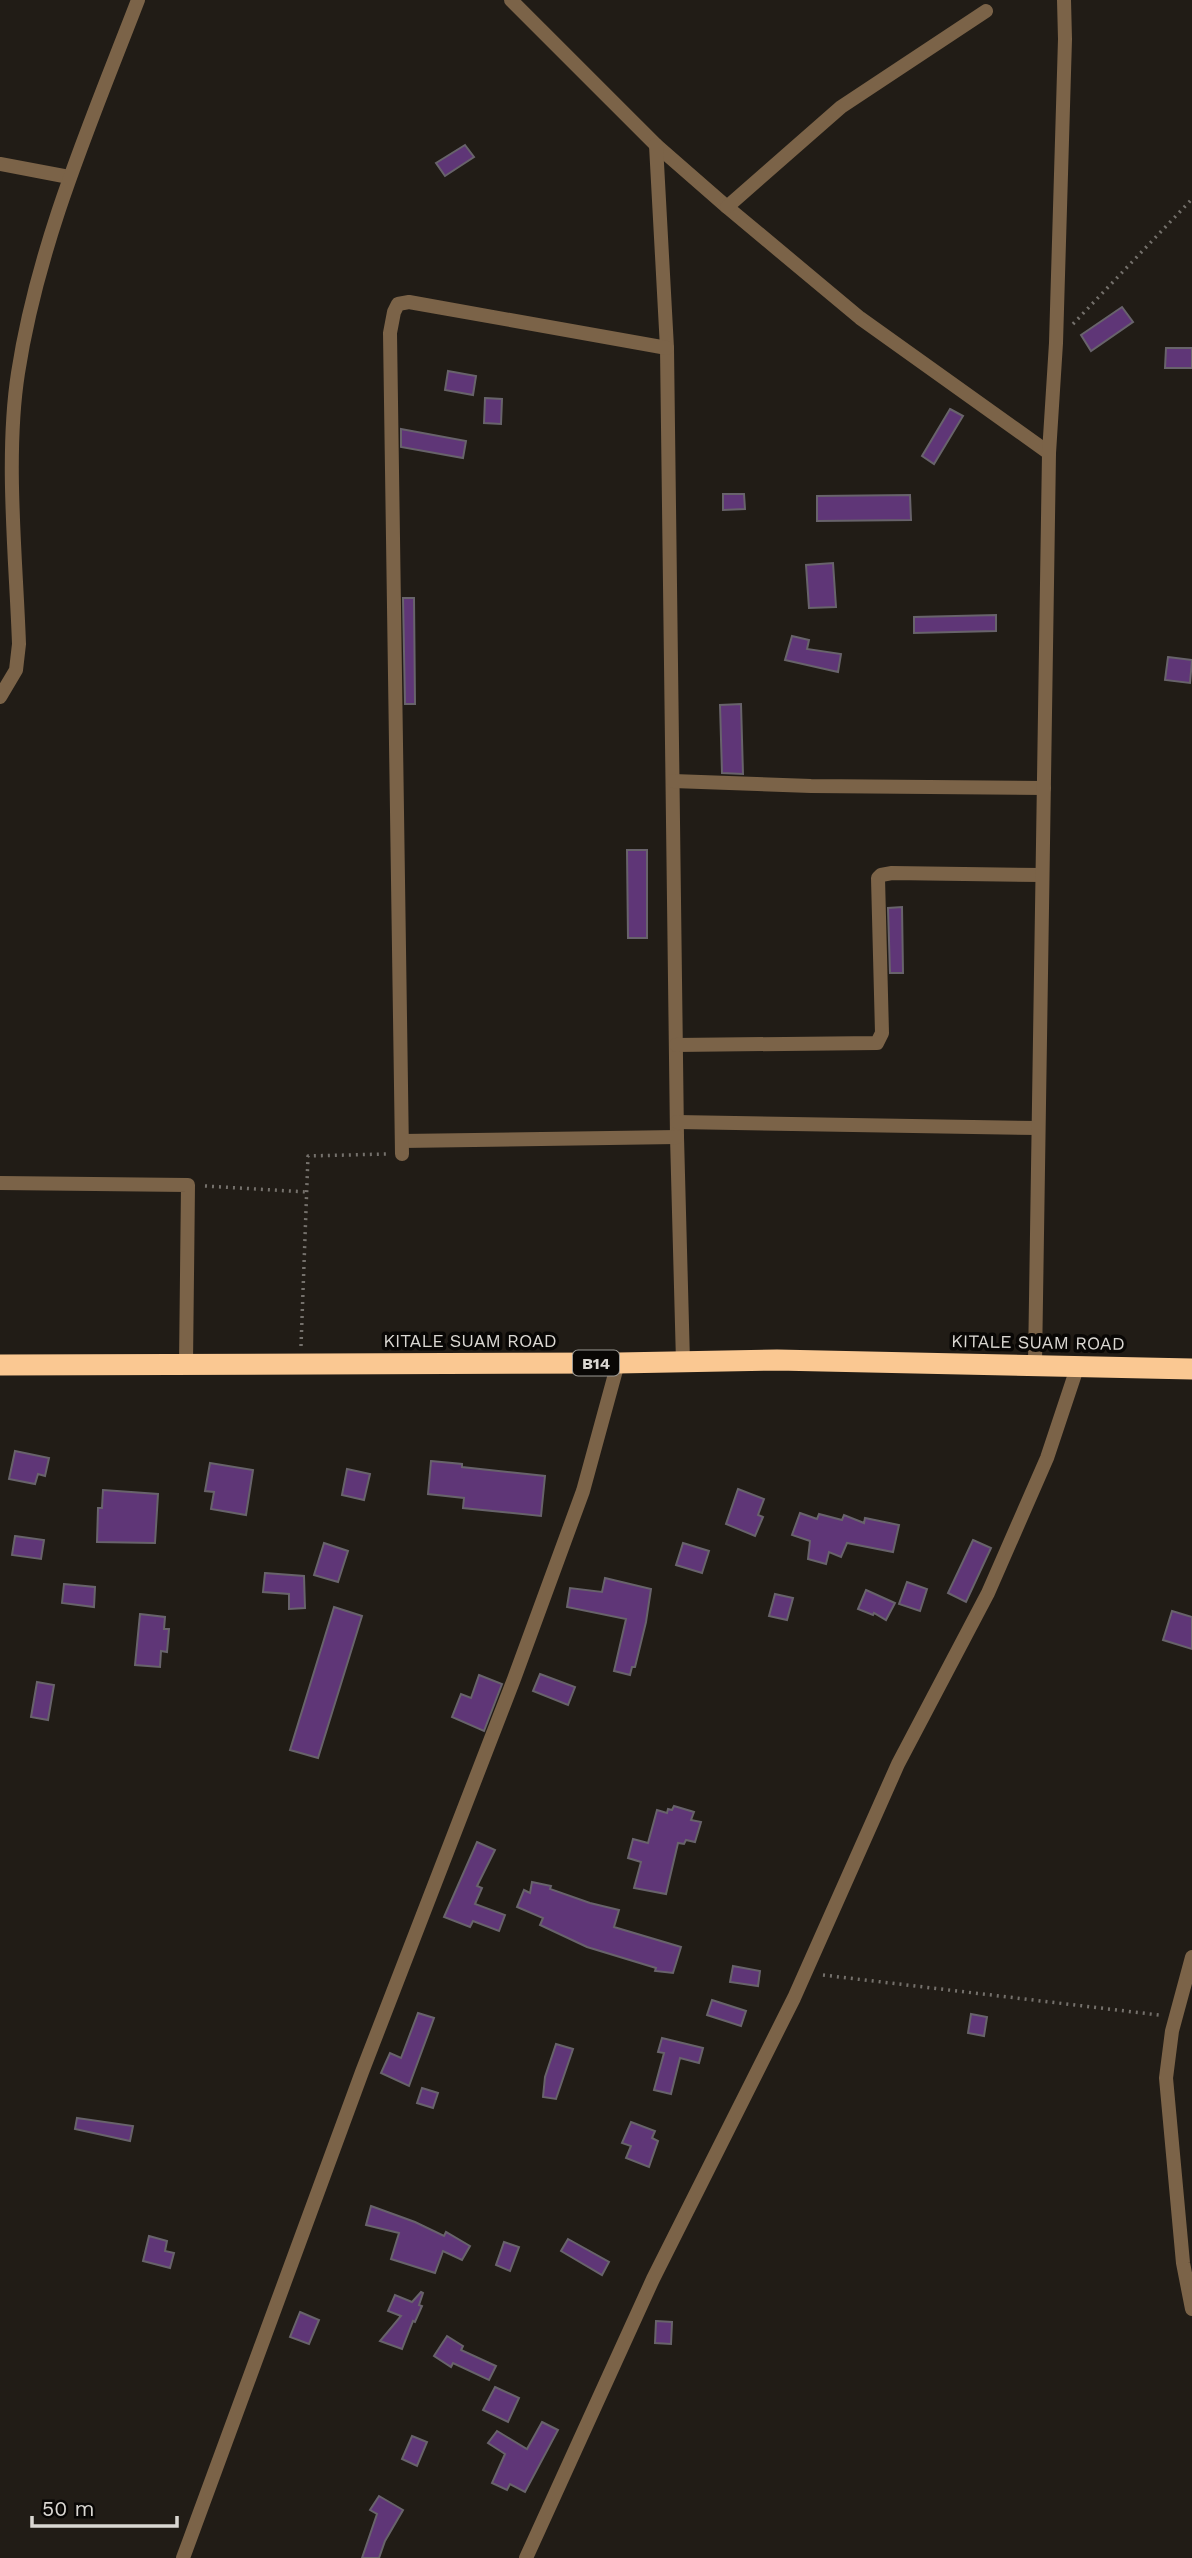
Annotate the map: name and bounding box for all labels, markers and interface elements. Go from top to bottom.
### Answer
street label: KITALE SUAM ROAD [383,1330,557,1351]
street label: KITALE SUAM ROAD [951,1330,1125,1354]
road number: B14 [573,1350,619,1376]
scale bar [32,2484,177,2528]
text: 50 m [42,2496,94,2521]

